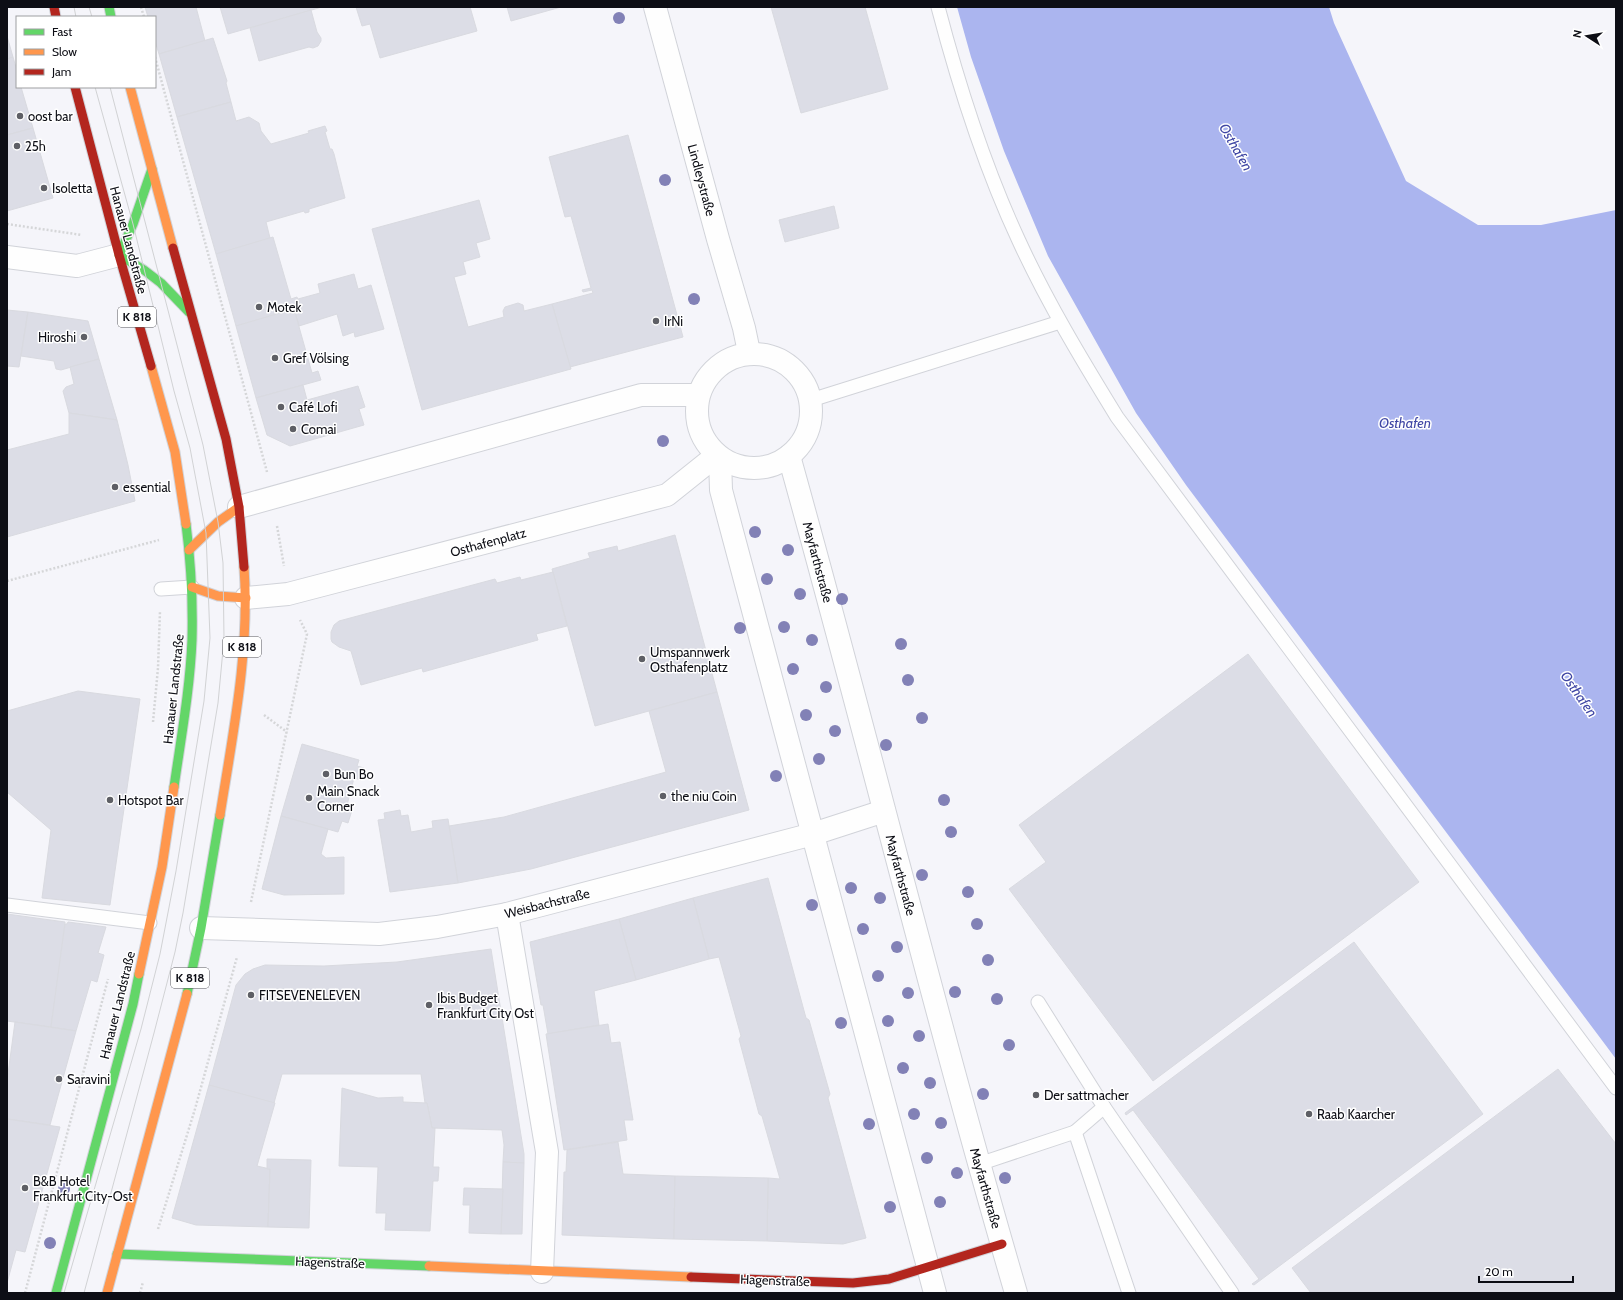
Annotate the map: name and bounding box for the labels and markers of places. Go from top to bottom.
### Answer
place label: oost bar [28,108,73,124]
marker: oost bar [15,111,25,121]
place label: 25h [25,138,46,154]
marker: 25h [12,141,22,151]
place label: Isoletta [52,180,93,196]
marker: Isoletta [39,183,49,193]
place label: Motek [267,299,301,315]
marker: Motek [254,302,264,312]
place label: IrNi [664,313,683,329]
marker: IrNi [651,316,661,326]
place label: Hiroshi [38,329,76,345]
marker: Hiroshi [79,332,89,342]
place label: Gref Völsing [283,350,349,366]
marker: Gref Völsing [270,353,280,363]
place label: Café Lofi [289,399,337,415]
marker: Café Lofi [276,402,286,412]
place label: Comai [301,421,336,437]
marker: Comai [288,424,298,434]
place label: essential [123,479,171,495]
marker: essential [110,482,120,492]
place label: Umspannwerk Osthafenplatz [650,644,730,675]
marker: Umspannwerk Osthafenplatz [637,654,647,664]
place label: Bun Bo [334,766,374,782]
marker: Bun Bo [321,769,331,779]
place label: Main Snack Corner [317,783,380,814]
place label: the niu Coin [671,788,737,804]
marker: the niu Coin [658,791,668,801]
place label: Hotspot Bar [118,792,184,808]
marker: Main Snack Corner [304,793,314,803]
marker: Hotspot Bar [105,795,115,805]
place label: FITSEVENELEVEN [259,987,360,1003]
marker: FITSEVENELEVEN [246,990,256,1000]
place label: Ibis Budget Frankfurt City Ost [437,990,534,1021]
marker: Ibis Budget Frankfurt City Ost [424,1000,434,1010]
place label: Saravini [67,1071,110,1087]
marker: Saravini [54,1074,64,1084]
place label: Der sattmacher [1044,1087,1130,1103]
marker: Der sattmacher [1031,1090,1041,1100]
place label: Raab Kaarcher [1317,1106,1396,1122]
marker: Raab Kaarcher [1304,1109,1314,1119]
place label: B&B Hotel Frankfurt City-Ost [33,1173,133,1204]
marker: B&B Hotel Frankfurt City-Ost [20,1183,30,1193]

